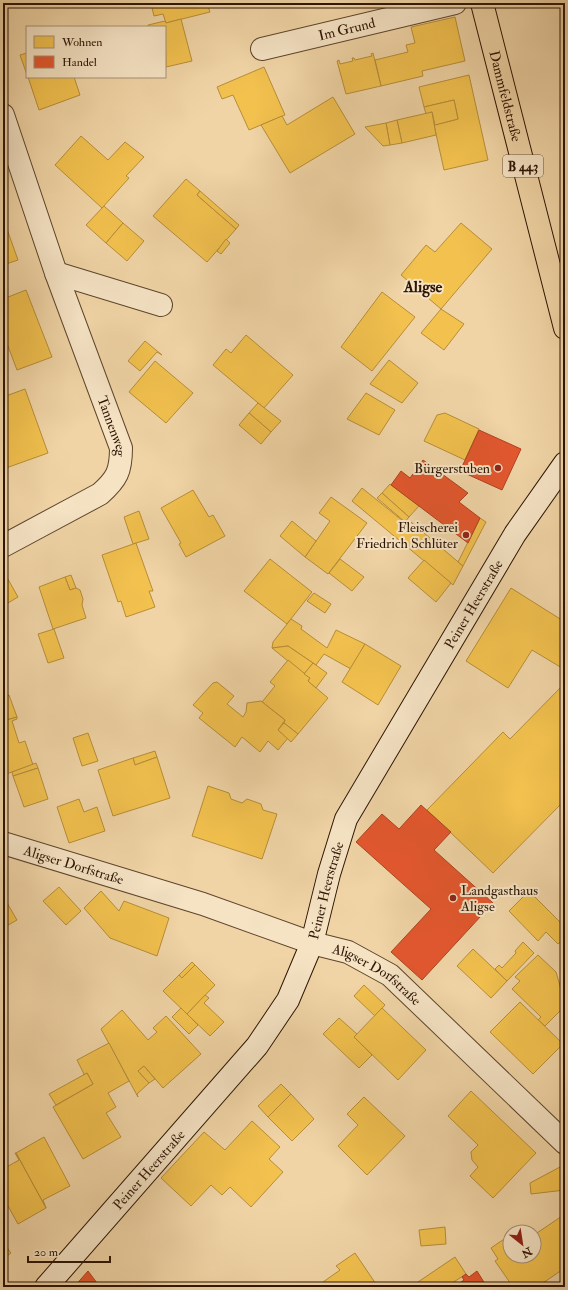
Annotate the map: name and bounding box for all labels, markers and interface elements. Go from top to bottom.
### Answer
street label: Im Grund [317,14,377,44]
legend [26,26,166,78]
text: Wohnen [61,35,103,50]
street label: Dammfeldstraße [485,49,525,144]
text: Handel [62,55,97,70]
road number: B 443 [503,155,543,177]
district label: Aligse [403,277,443,298]
street label: Tannenweg [93,394,129,458]
place label: Bürgerstuben [414,460,490,477]
marker: Bürgerstuben [493,463,503,473]
place label: Fleischerei Friedrich Schlüter [356,519,459,552]
marker: Fleischerei Friedrich Schlüter [461,530,471,540]
street label: Peiner Heerstraße [441,557,507,652]
street label: Peiner Heerstraße [305,839,348,941]
street label: Aligser Dorfstraße [21,842,126,888]
place label: Landgasthaus Aligse [460,882,538,915]
marker: Landgasthaus Aligse [448,893,458,903]
street label: Aligser Dorfstraße [330,940,424,1009]
street label: Peiner Heerstraße [110,1126,189,1213]
north arrow [502,1224,542,1264]
scale bar [28,1238,110,1264]
text: N [518,1244,535,1261]
text: 20 m [34,1245,59,1260]

